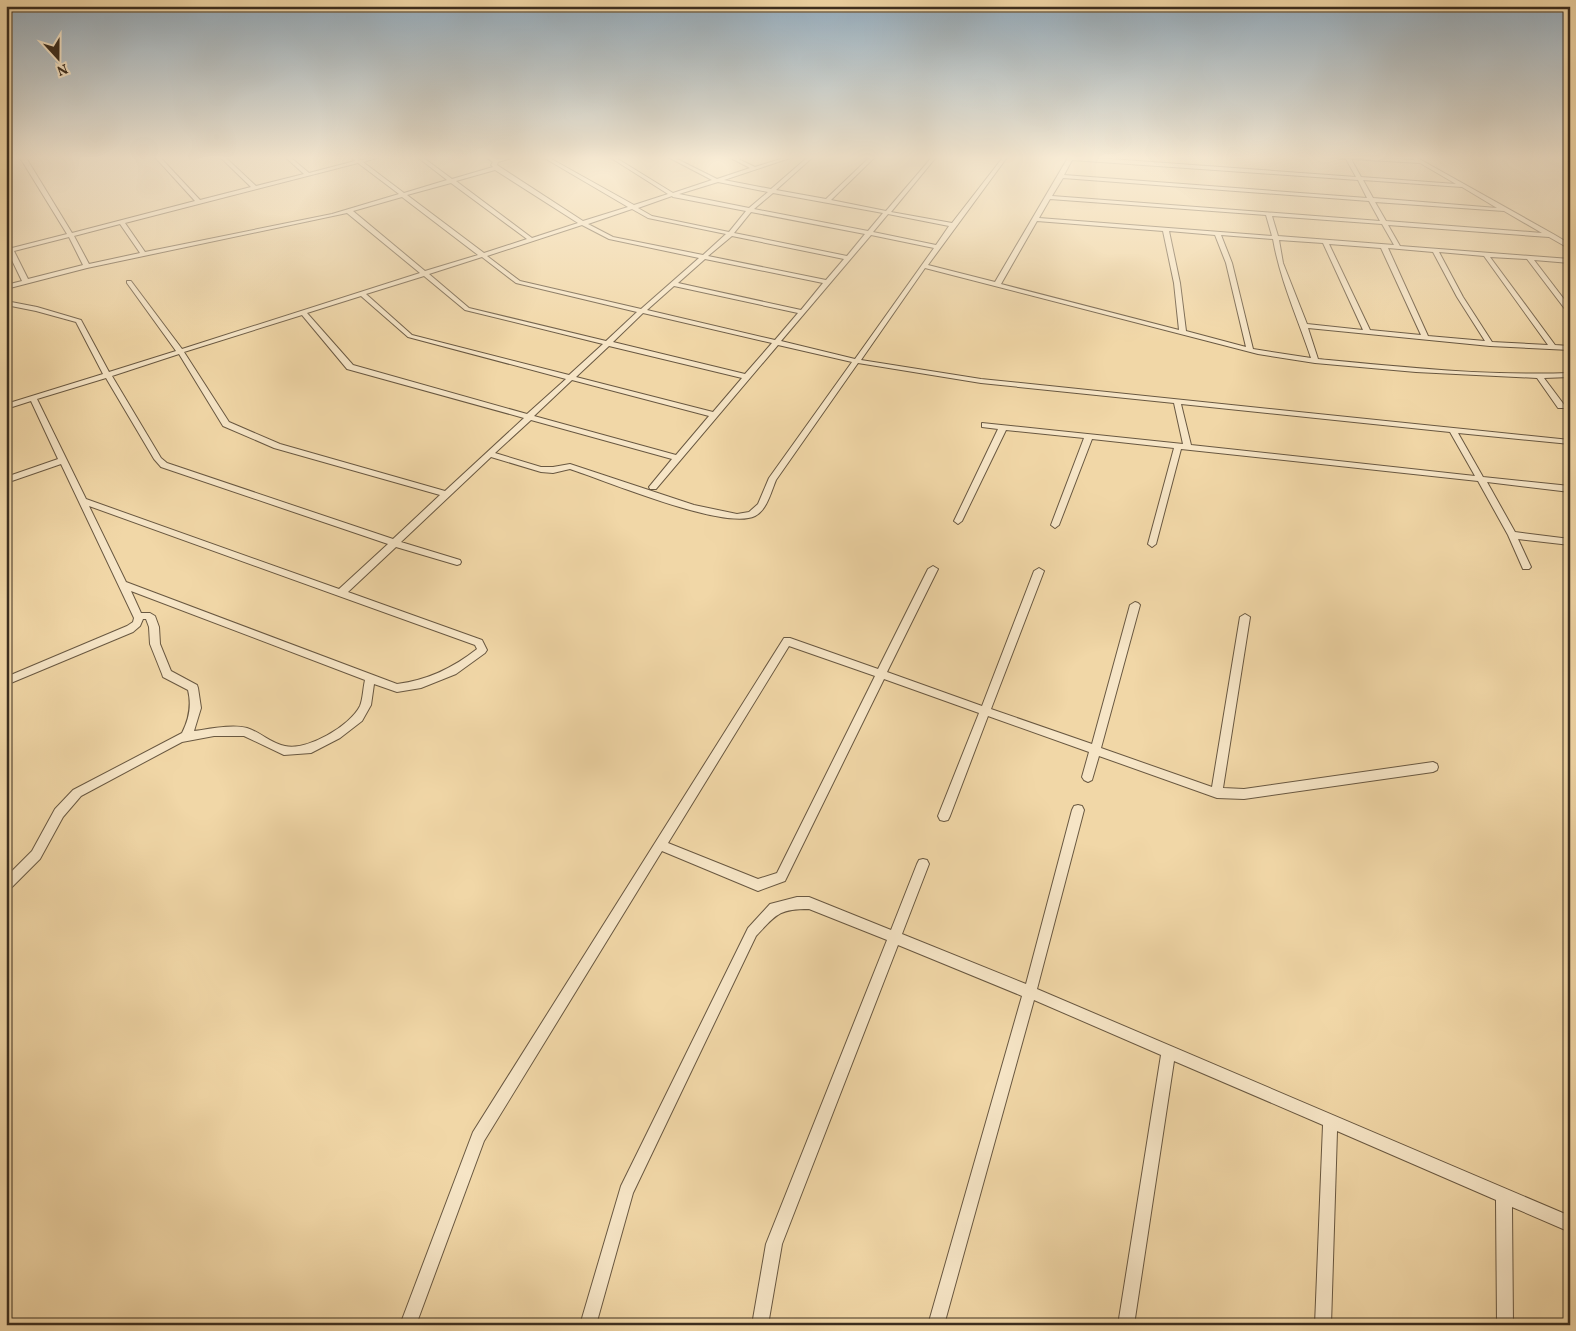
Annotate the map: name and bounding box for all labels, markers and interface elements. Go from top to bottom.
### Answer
north arrow [32,32,82,82]
text: N [54,58,70,79]

